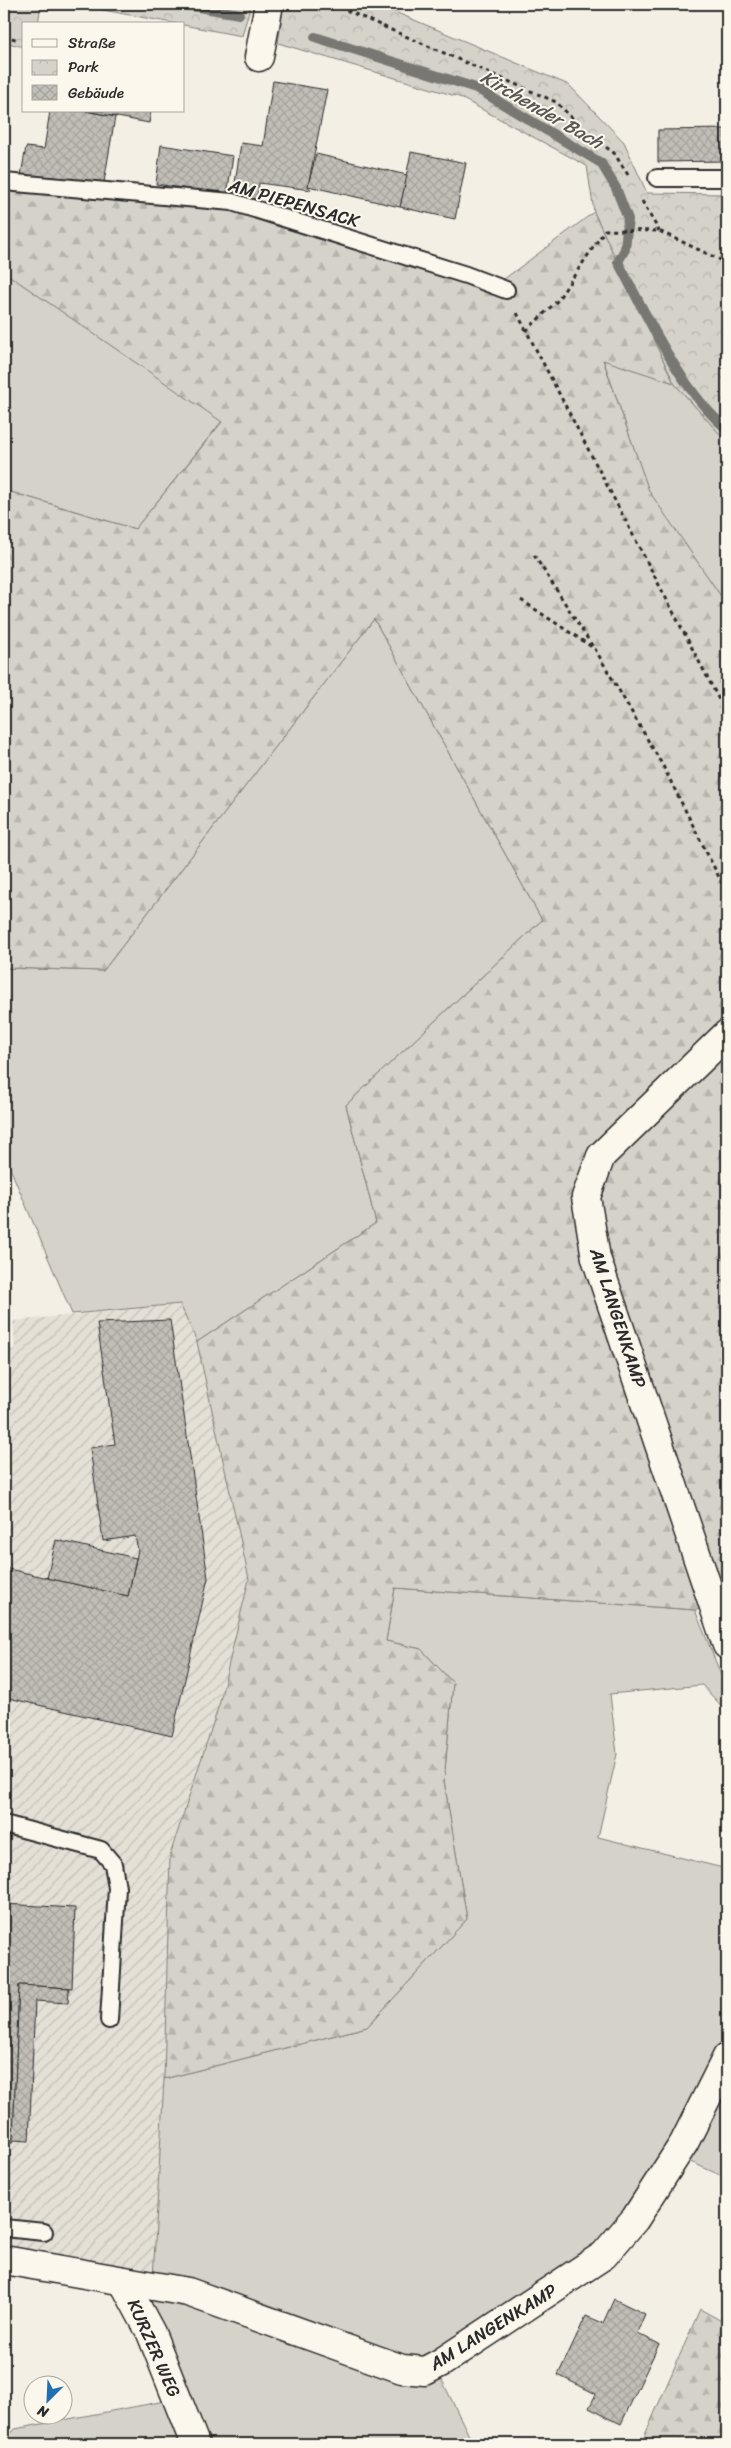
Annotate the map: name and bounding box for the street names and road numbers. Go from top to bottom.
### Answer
street label: AM PIEPENSACK [224,169,364,237]
street label: AM LANGENKAMP [580,1243,656,1393]
street label: AM LANGENKAMP [422,2275,564,2380]
street label: KURZER WEG [118,2293,190,2403]

